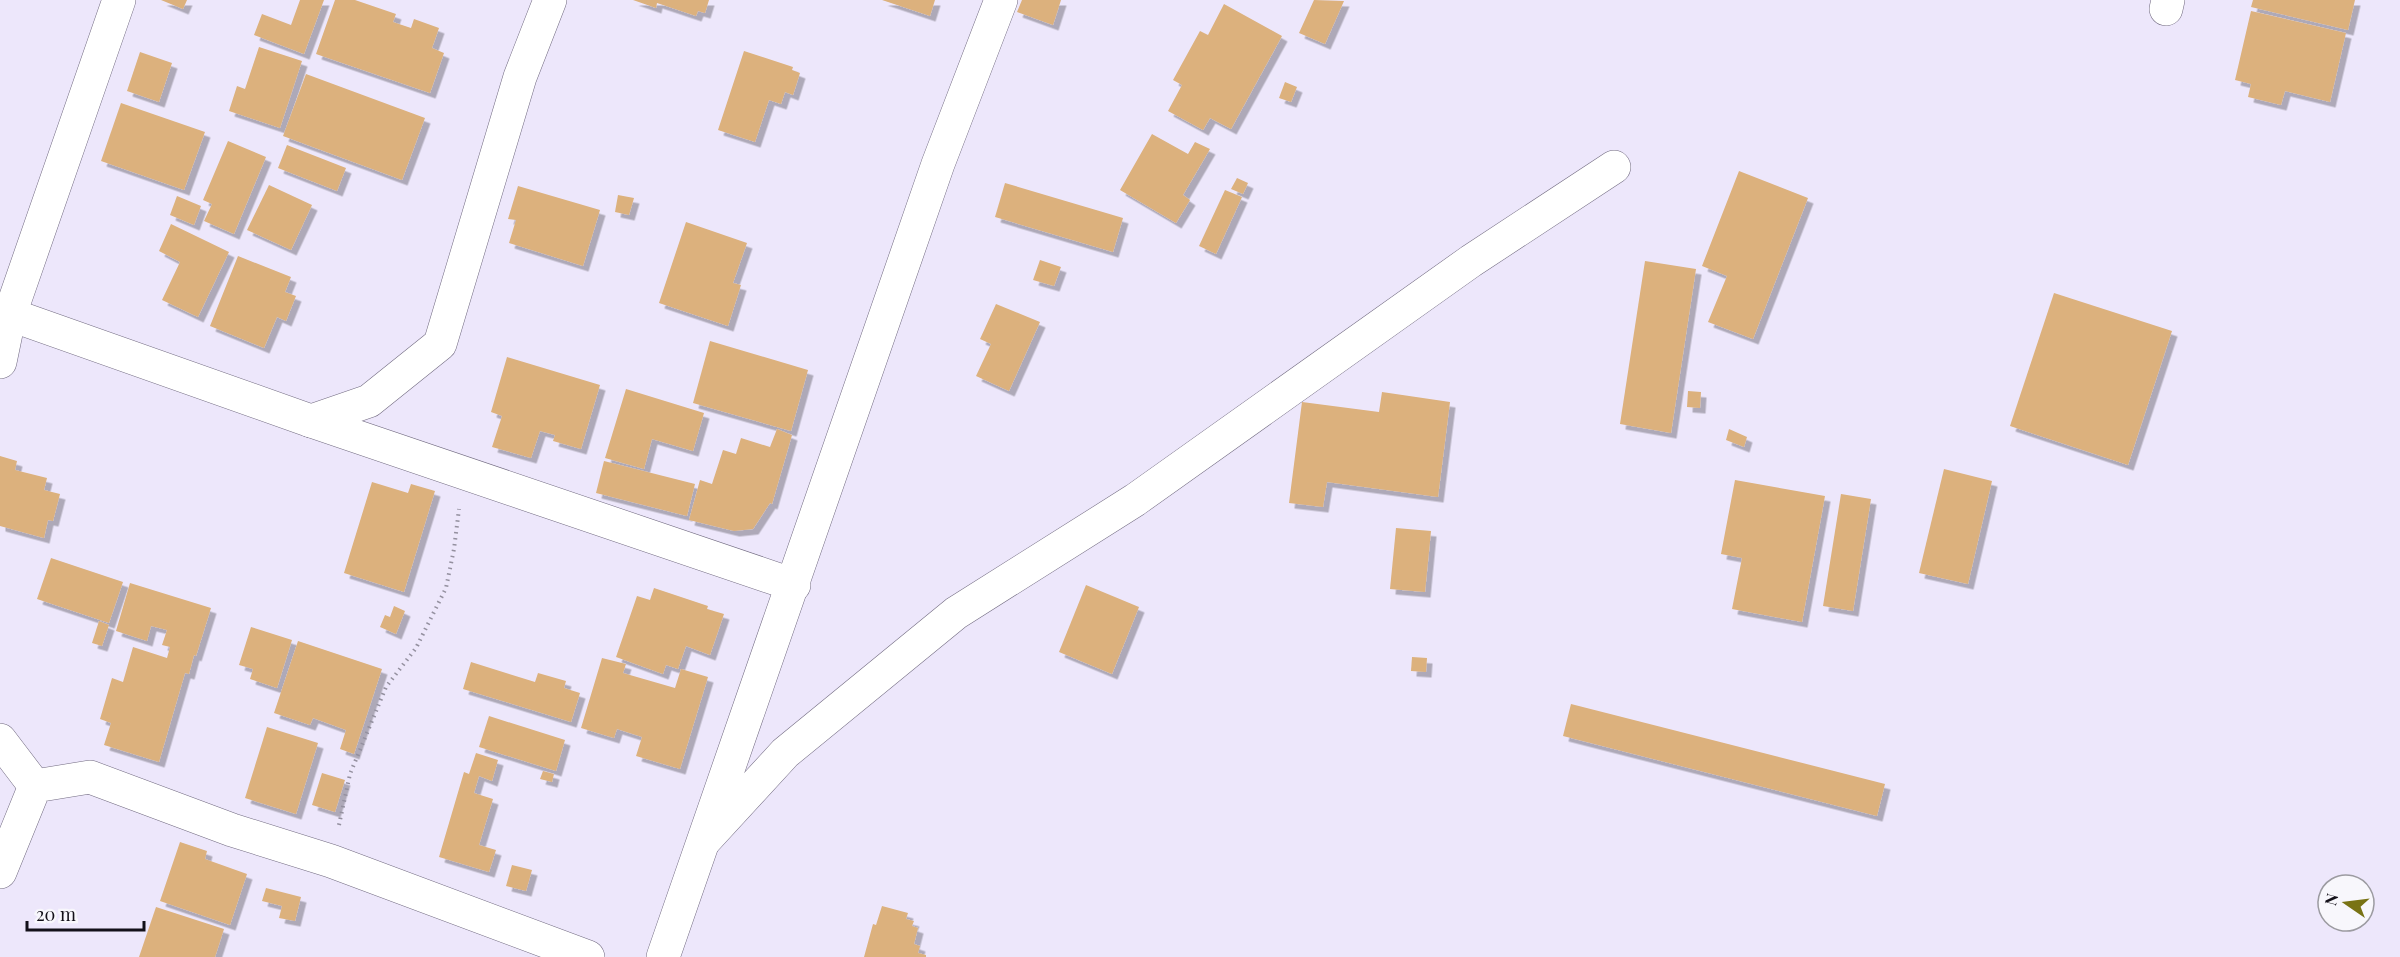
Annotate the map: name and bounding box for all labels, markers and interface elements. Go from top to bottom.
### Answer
north arrow [2316,873,2376,933]
text: N [2319,891,2343,907]
scale bar [27,894,144,932]
text: 20 m [36,902,76,926]

